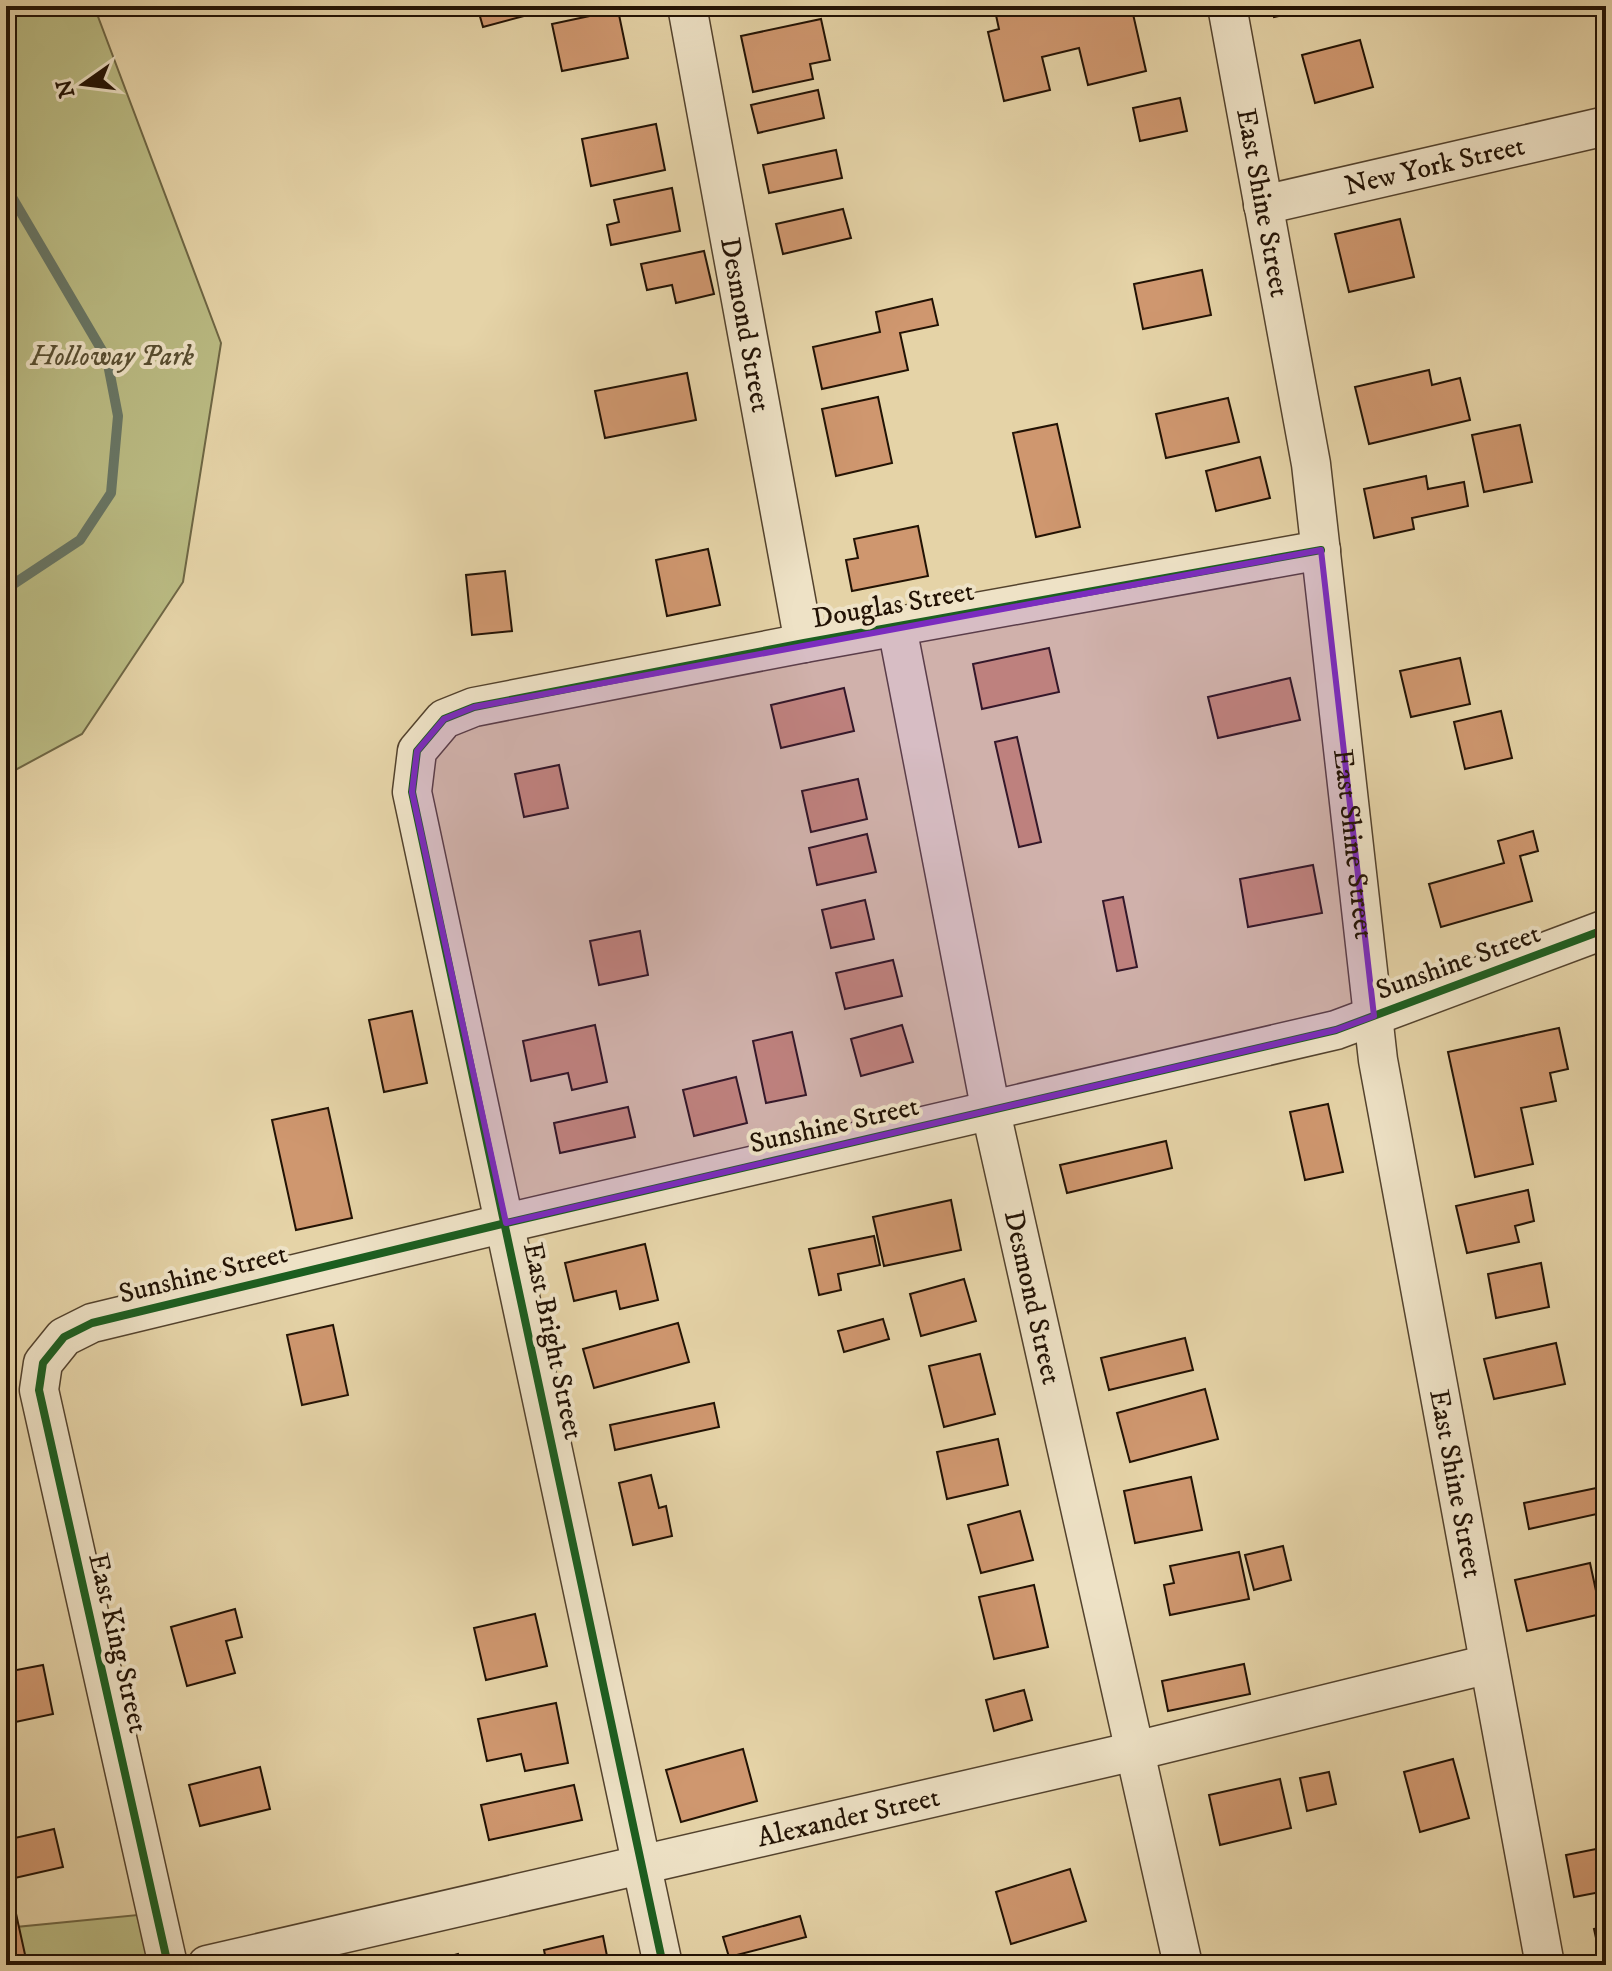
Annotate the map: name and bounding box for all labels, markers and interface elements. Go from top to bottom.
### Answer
north arrow [44,44,124,124]
text: N [51,76,81,101]
street label: East Shine Street [1229,106,1298,300]
street label: New York Street [1341,128,1528,203]
street label: Desmond Street [712,234,779,415]
park label: Holloway Park [29,339,194,374]
street label: Douglas Street [809,574,977,636]
street label: East Shine Street [1326,747,1382,941]
street label: Sunshine Street [1371,916,1545,1008]
street label: Sunshine Street [746,1089,922,1161]
street label: Desmond Street [996,1207,1069,1388]
street label: Sunshine Street [115,1236,291,1312]
street label: East Bright Street [515,1239,591,1443]
street label: East Shine Street [1422,1386,1491,1581]
street label: East King Street [80,1550,156,1736]
street label: Alexander Street [754,1779,943,1855]

